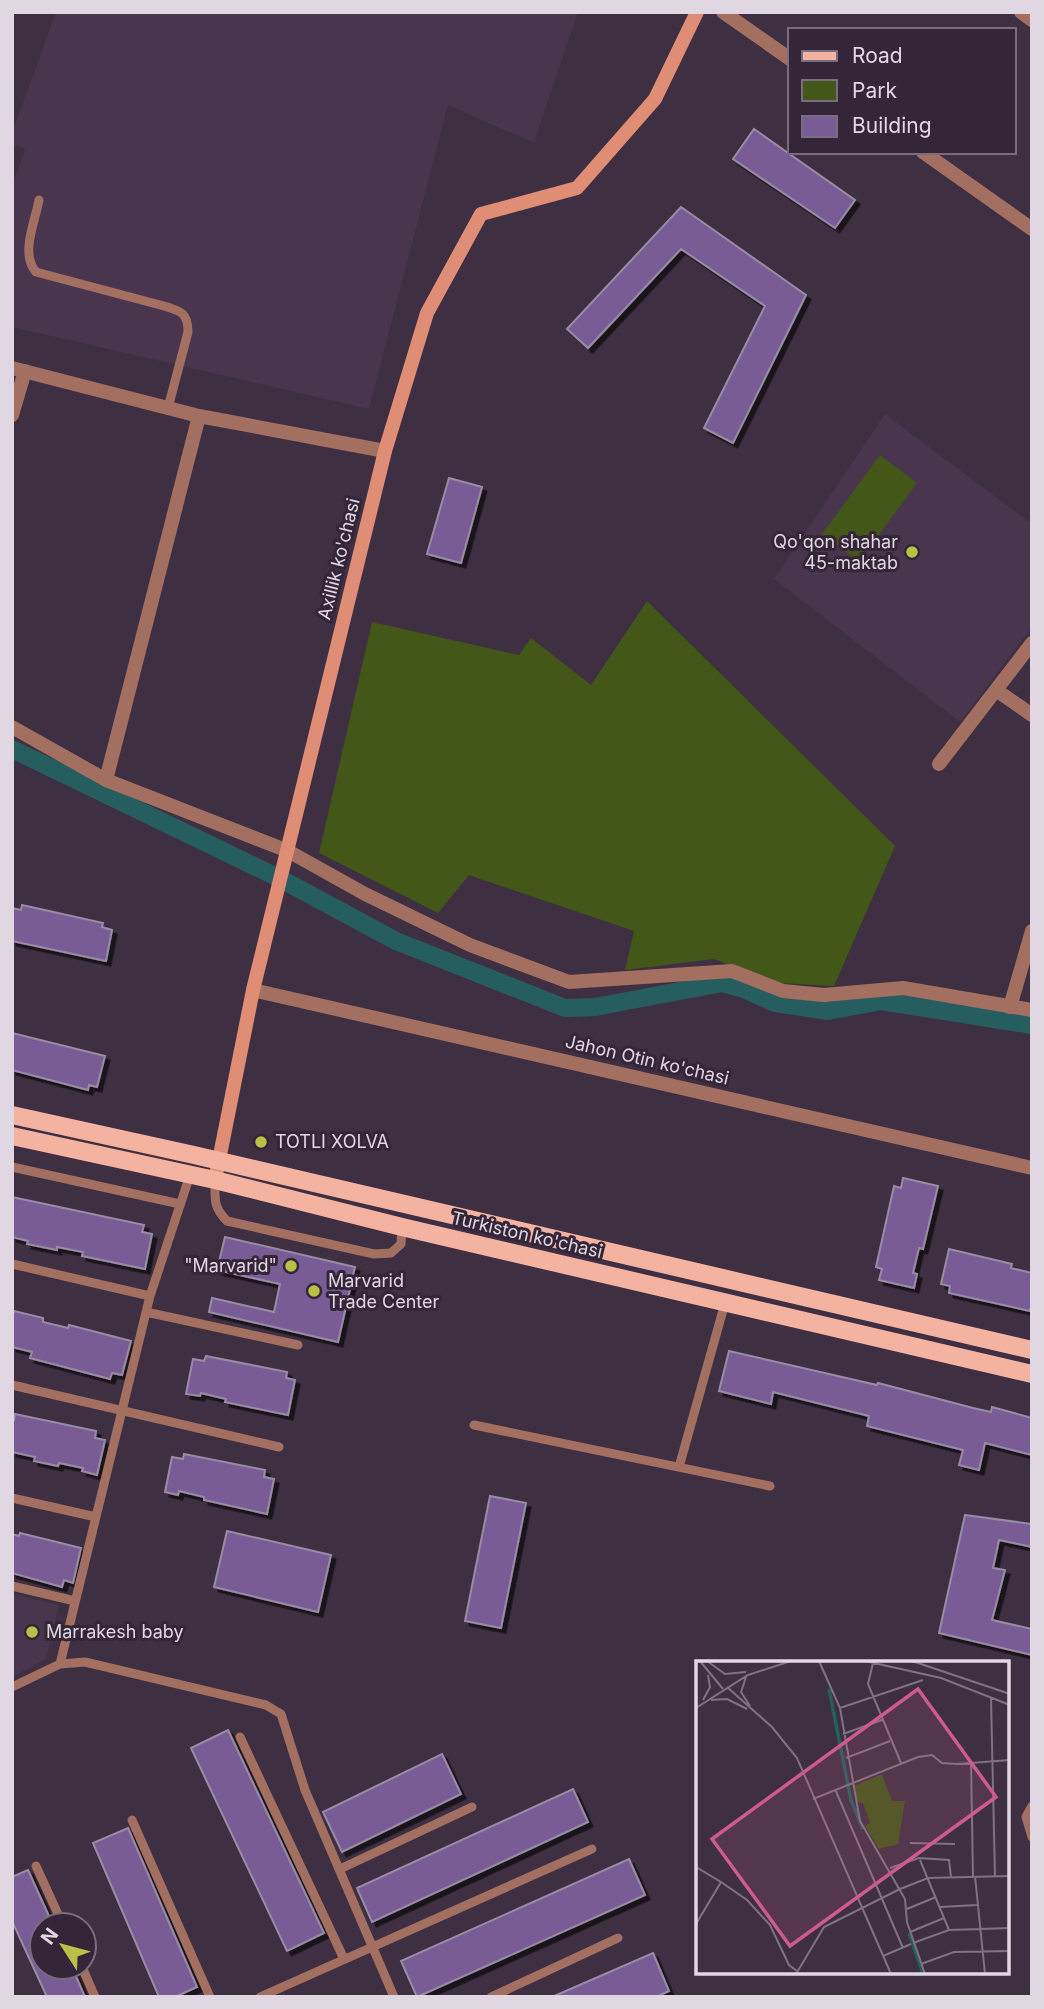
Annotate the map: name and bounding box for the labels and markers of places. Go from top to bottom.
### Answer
place label: Qo'qon shahar 45-maktab [773,531,898,573]
marker: Qo'qon shahar 45-maktab [904,544,920,560]
place label: TOTLI XOLVA [275,1131,389,1152]
marker: TOTLI XOLVA [253,1134,269,1150]
place label: "Marvarid" [184,1255,277,1276]
marker: "Marvarid" [283,1258,299,1274]
place label: Marvarid Trade Center [328,1270,440,1312]
marker: Marvarid Trade Center [306,1283,322,1299]
place label: Marrakesh baby [46,1621,184,1642]
marker: Marrakesh baby [24,1624,40,1640]

